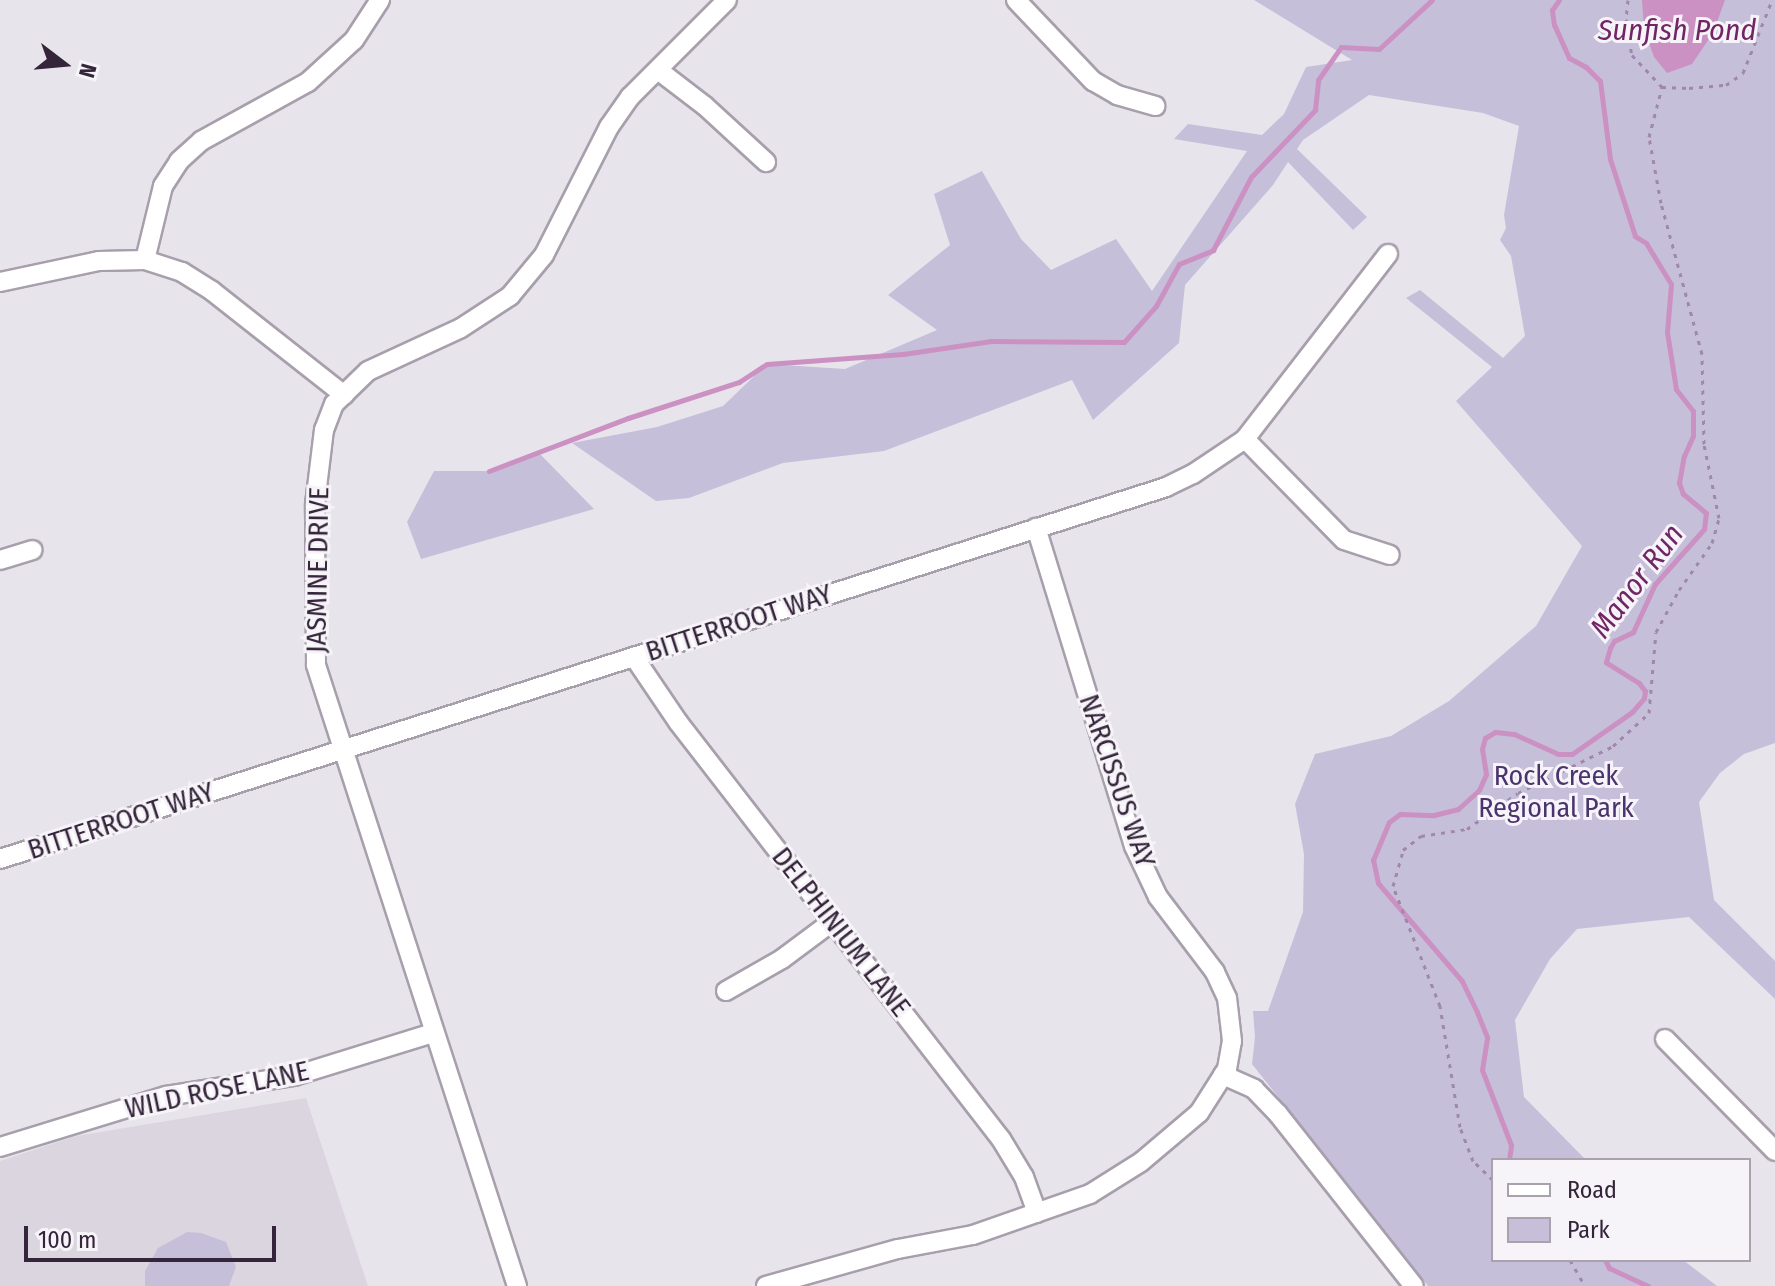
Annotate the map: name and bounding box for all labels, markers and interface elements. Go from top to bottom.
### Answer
water label: Sunfish Pond [1598,12,1756,48]
north arrow [24,24,104,104]
text: N [73,61,102,81]
street label: JASMINE DRIVE [300,487,336,653]
water label: Manor Run [1583,517,1691,645]
street label: BITTERROOT WAY [642,577,836,669]
street label: NARCISSUS WAY [1072,690,1162,872]
park label: Rock Creek Regional Park [1478,759,1634,825]
street label: BITTERROOT WAY [24,775,218,867]
street label: DELPHINIUM LANE [765,841,917,1023]
street label: WILD ROSE LANE [122,1054,312,1126]
legend [1491,1158,1751,1262]
text: Road [1567,1176,1617,1204]
scale bar [28,1210,280,1260]
text: Park [1567,1216,1610,1244]
text: 100 m [38,1226,96,1254]

